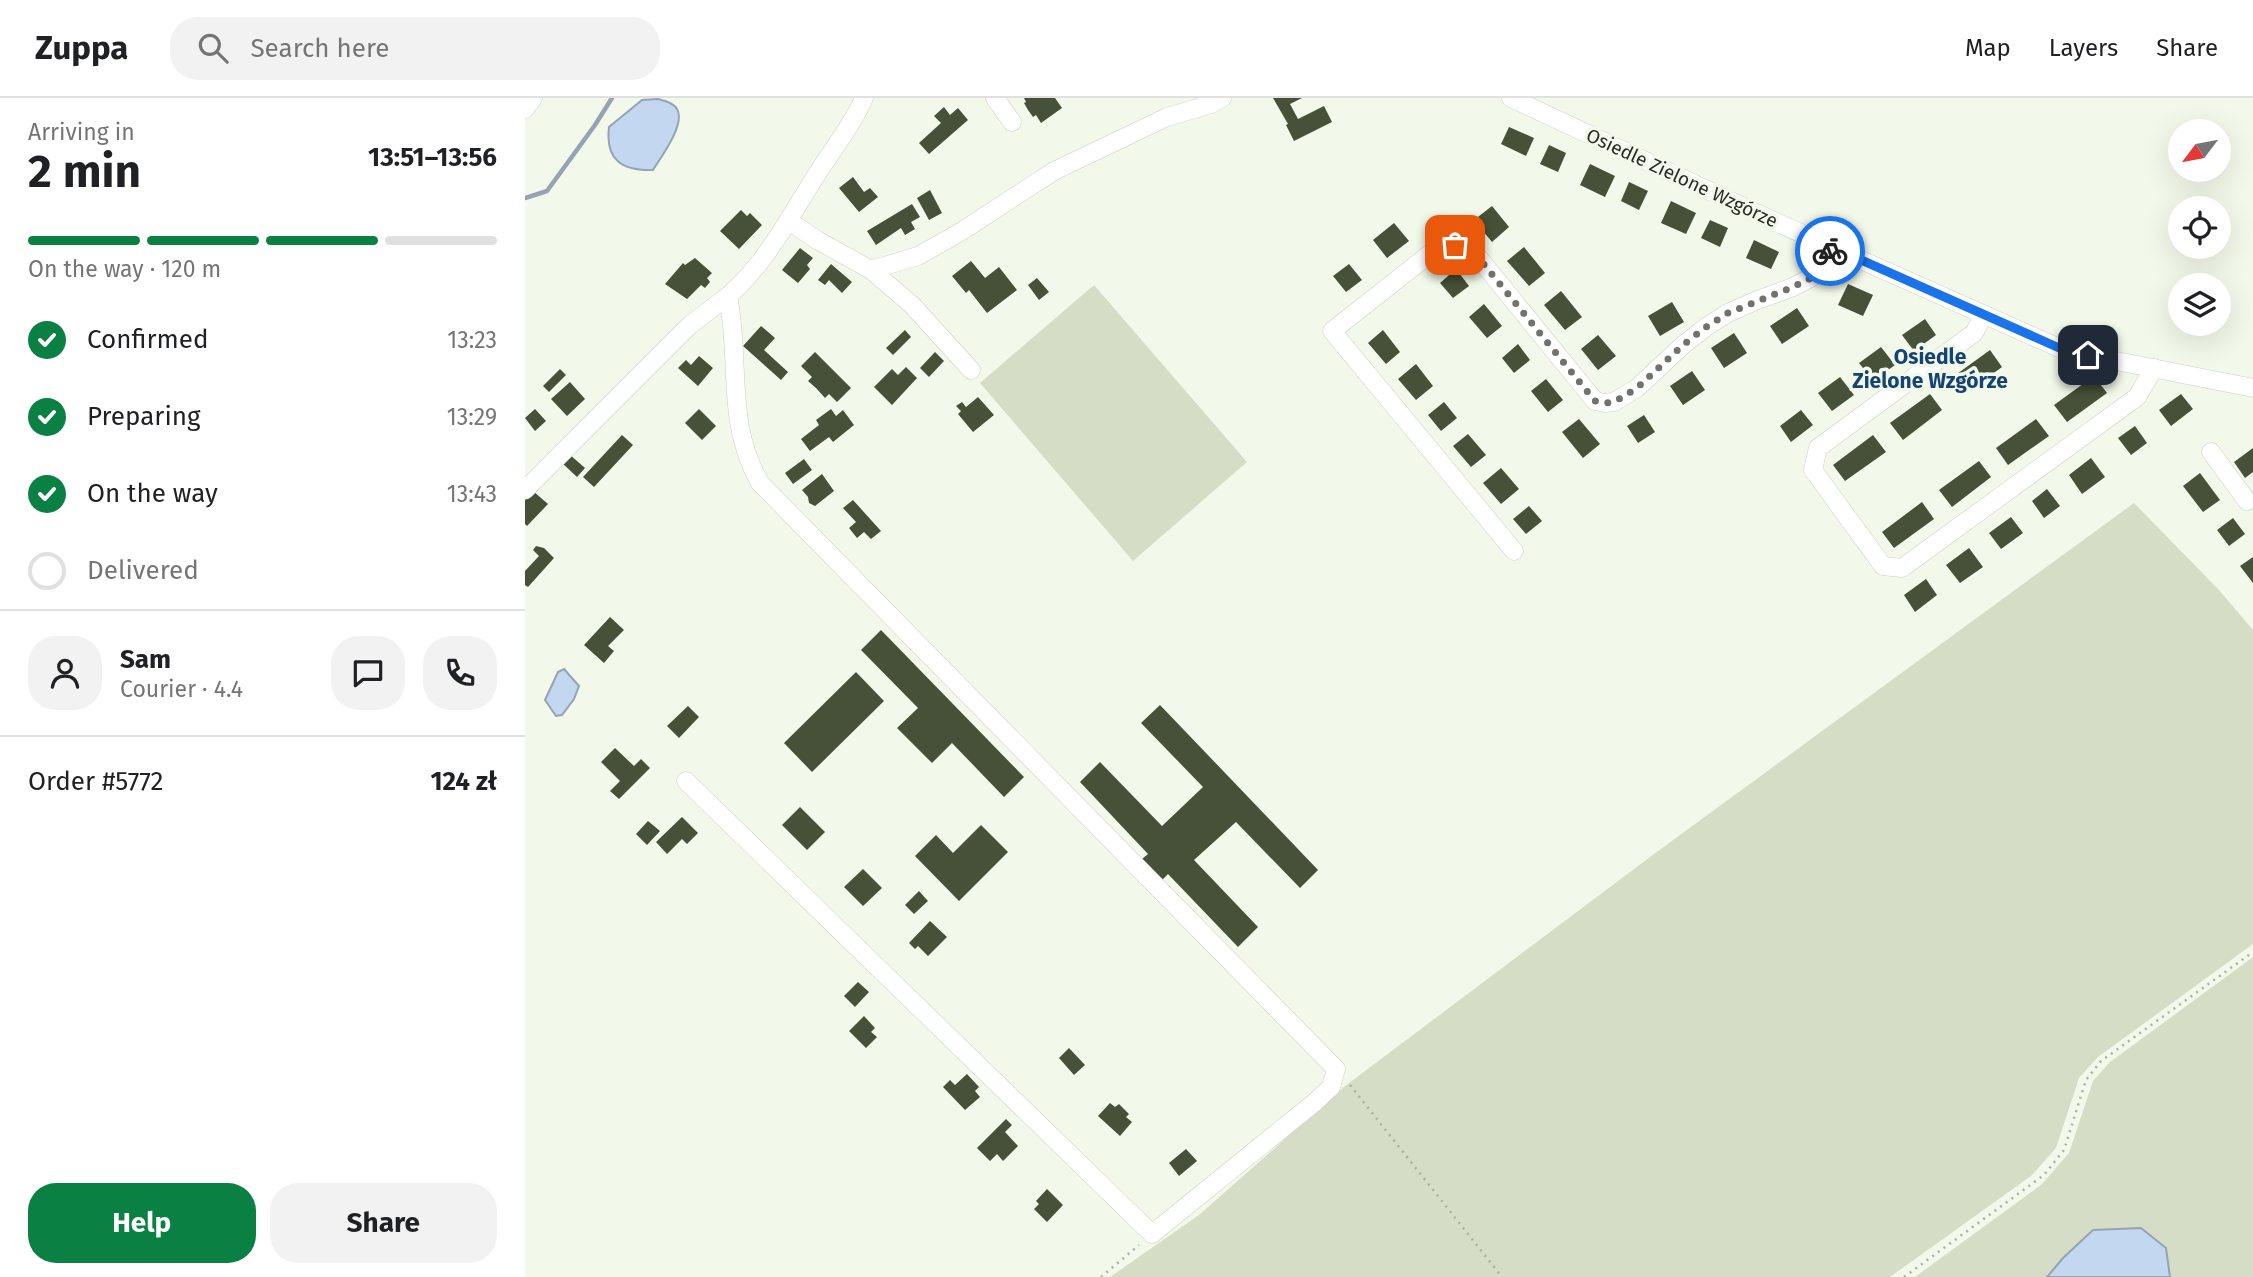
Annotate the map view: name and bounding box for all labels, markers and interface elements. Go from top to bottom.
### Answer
search box [170,17,660,80]
text: Zuppa [35,28,128,68]
icon: search [194,29,232,67]
text: Search here [250,33,389,64]
text: Map [1965,34,2011,62]
text: Layers [2049,34,2118,62]
text: Share [2156,34,2218,62]
text: Arriving in [28,118,135,146]
north arrow [2168,119,2231,182]
map controls [2168,119,2231,336]
street label: Osiedle Zielone Wzgórze [1583,123,1781,233]
text: 13:51–13:56 [368,142,497,173]
text: 2 min [28,144,141,199]
button: locate [2168,196,2231,259]
pin [1425,215,1485,275]
courier [1795,216,1865,286]
icon: bag [1436,226,1474,264]
icon: bike [1811,232,1849,270]
text: On the way · 120 m [28,255,221,283]
button: layers [2168,273,2231,336]
icon: check [28,321,66,359]
text: Confirmed [87,324,208,355]
pin [2058,325,2118,385]
text: 13:23 [447,326,497,354]
icon: home [2069,336,2107,374]
district label: Osiedle Zielone Wzgórze [1852,344,2008,394]
icon: check [28,398,66,436]
text: Preparing [87,401,200,432]
text: 13:29 [447,403,497,431]
icon: check [28,475,66,513]
text: On the way [87,478,218,509]
text: 13:43 [447,480,497,508]
text: Delivered [87,555,199,586]
button: person [28,636,102,710]
button: chat [331,636,405,710]
button: phone [423,636,497,710]
text: Sam [120,644,171,675]
text: Courier · 4.4 [120,675,243,703]
text: Order #5772 [28,766,163,797]
text: 124 zł [430,766,497,797]
button: Help [28,1183,256,1263]
button: Share [270,1183,497,1263]

